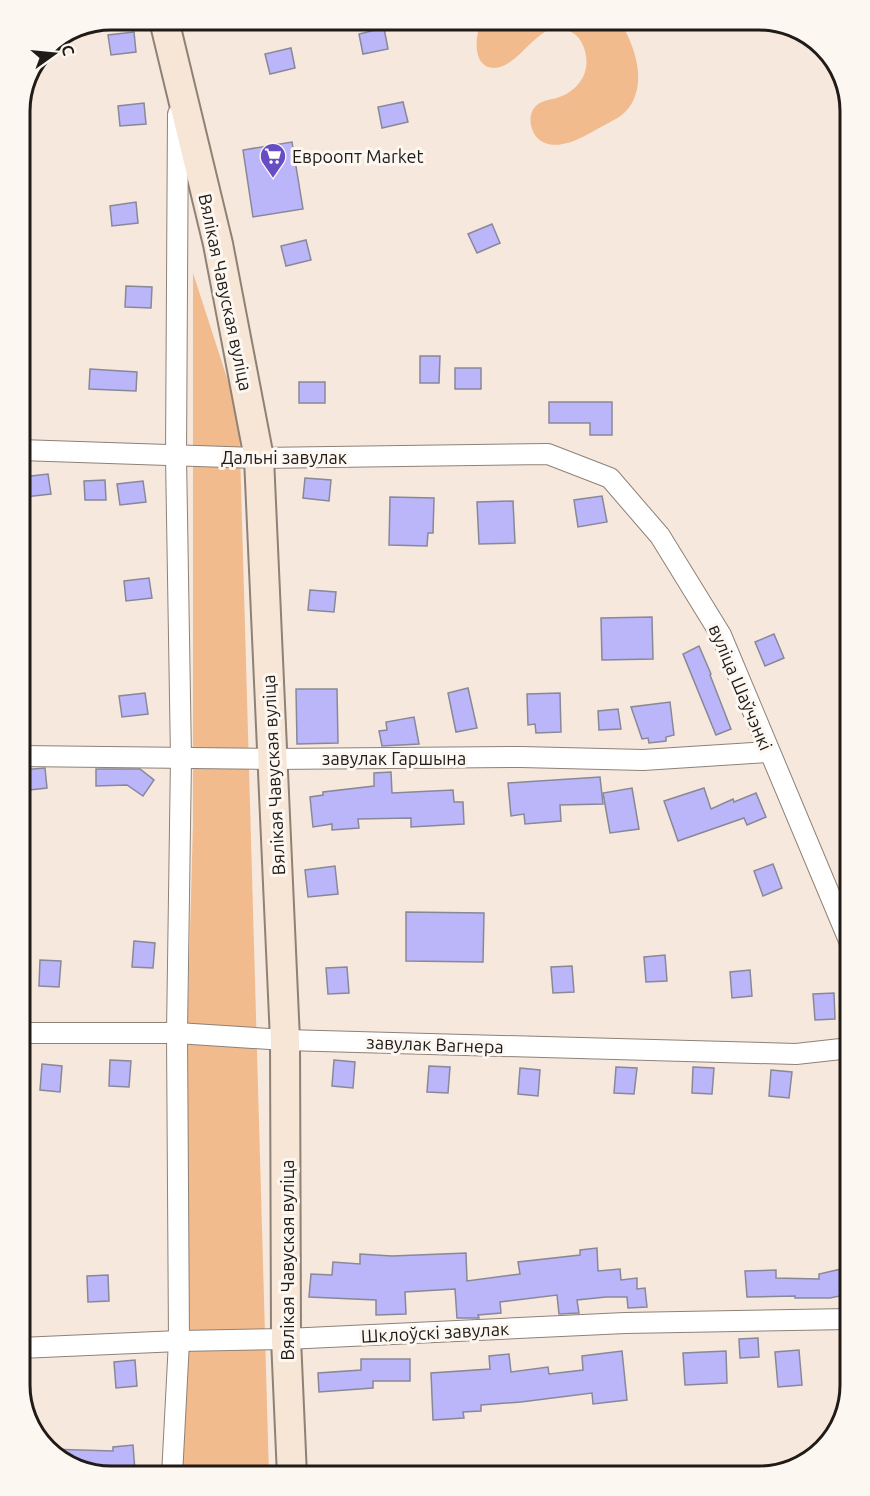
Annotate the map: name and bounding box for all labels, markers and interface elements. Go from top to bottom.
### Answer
north arrow [24,24,84,84]
text: С [58,43,79,57]
supermarket icon: Евроопт Market [258,141,288,179]
place label: Евроопт Market [292,146,424,166]
street label: Вялікая Чавуская вуліца [195,192,257,392]
street label: Дальні завулак [221,447,347,467]
street label: вуліца Шаўчэнкі [705,621,777,753]
street label: Вялікая Чавуская вуліца [258,674,288,876]
street label: завулак Гаршына [322,748,466,768]
street label: завулак Вагнера [366,1032,504,1056]
street label: Вялікая Чавуская вуліца [277,1160,297,1360]
street label: Шклоўскі завулак [360,1318,510,1346]

